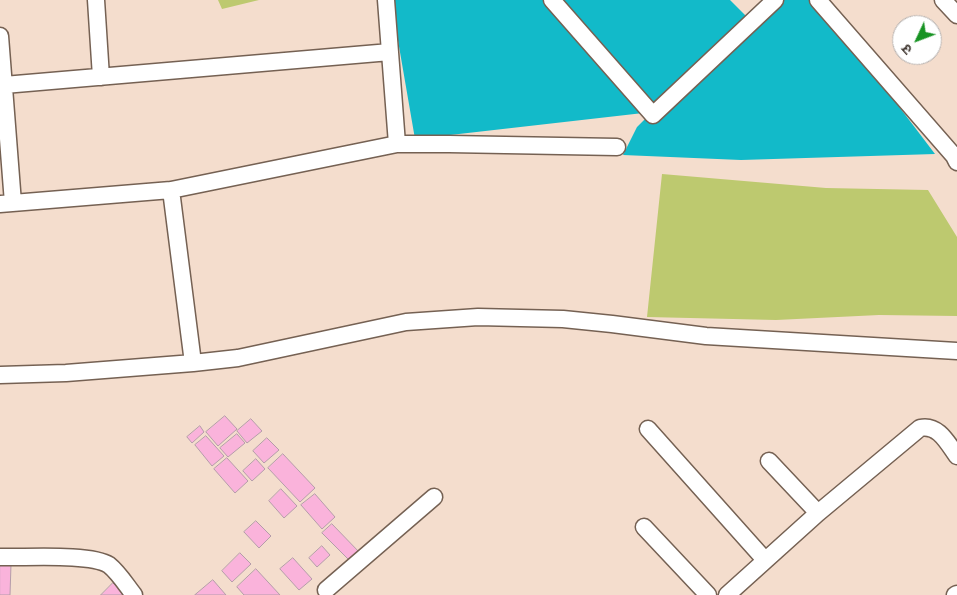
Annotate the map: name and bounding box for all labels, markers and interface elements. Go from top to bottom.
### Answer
north arrow [892,15,942,65]
text: उ [898,41,915,58]

